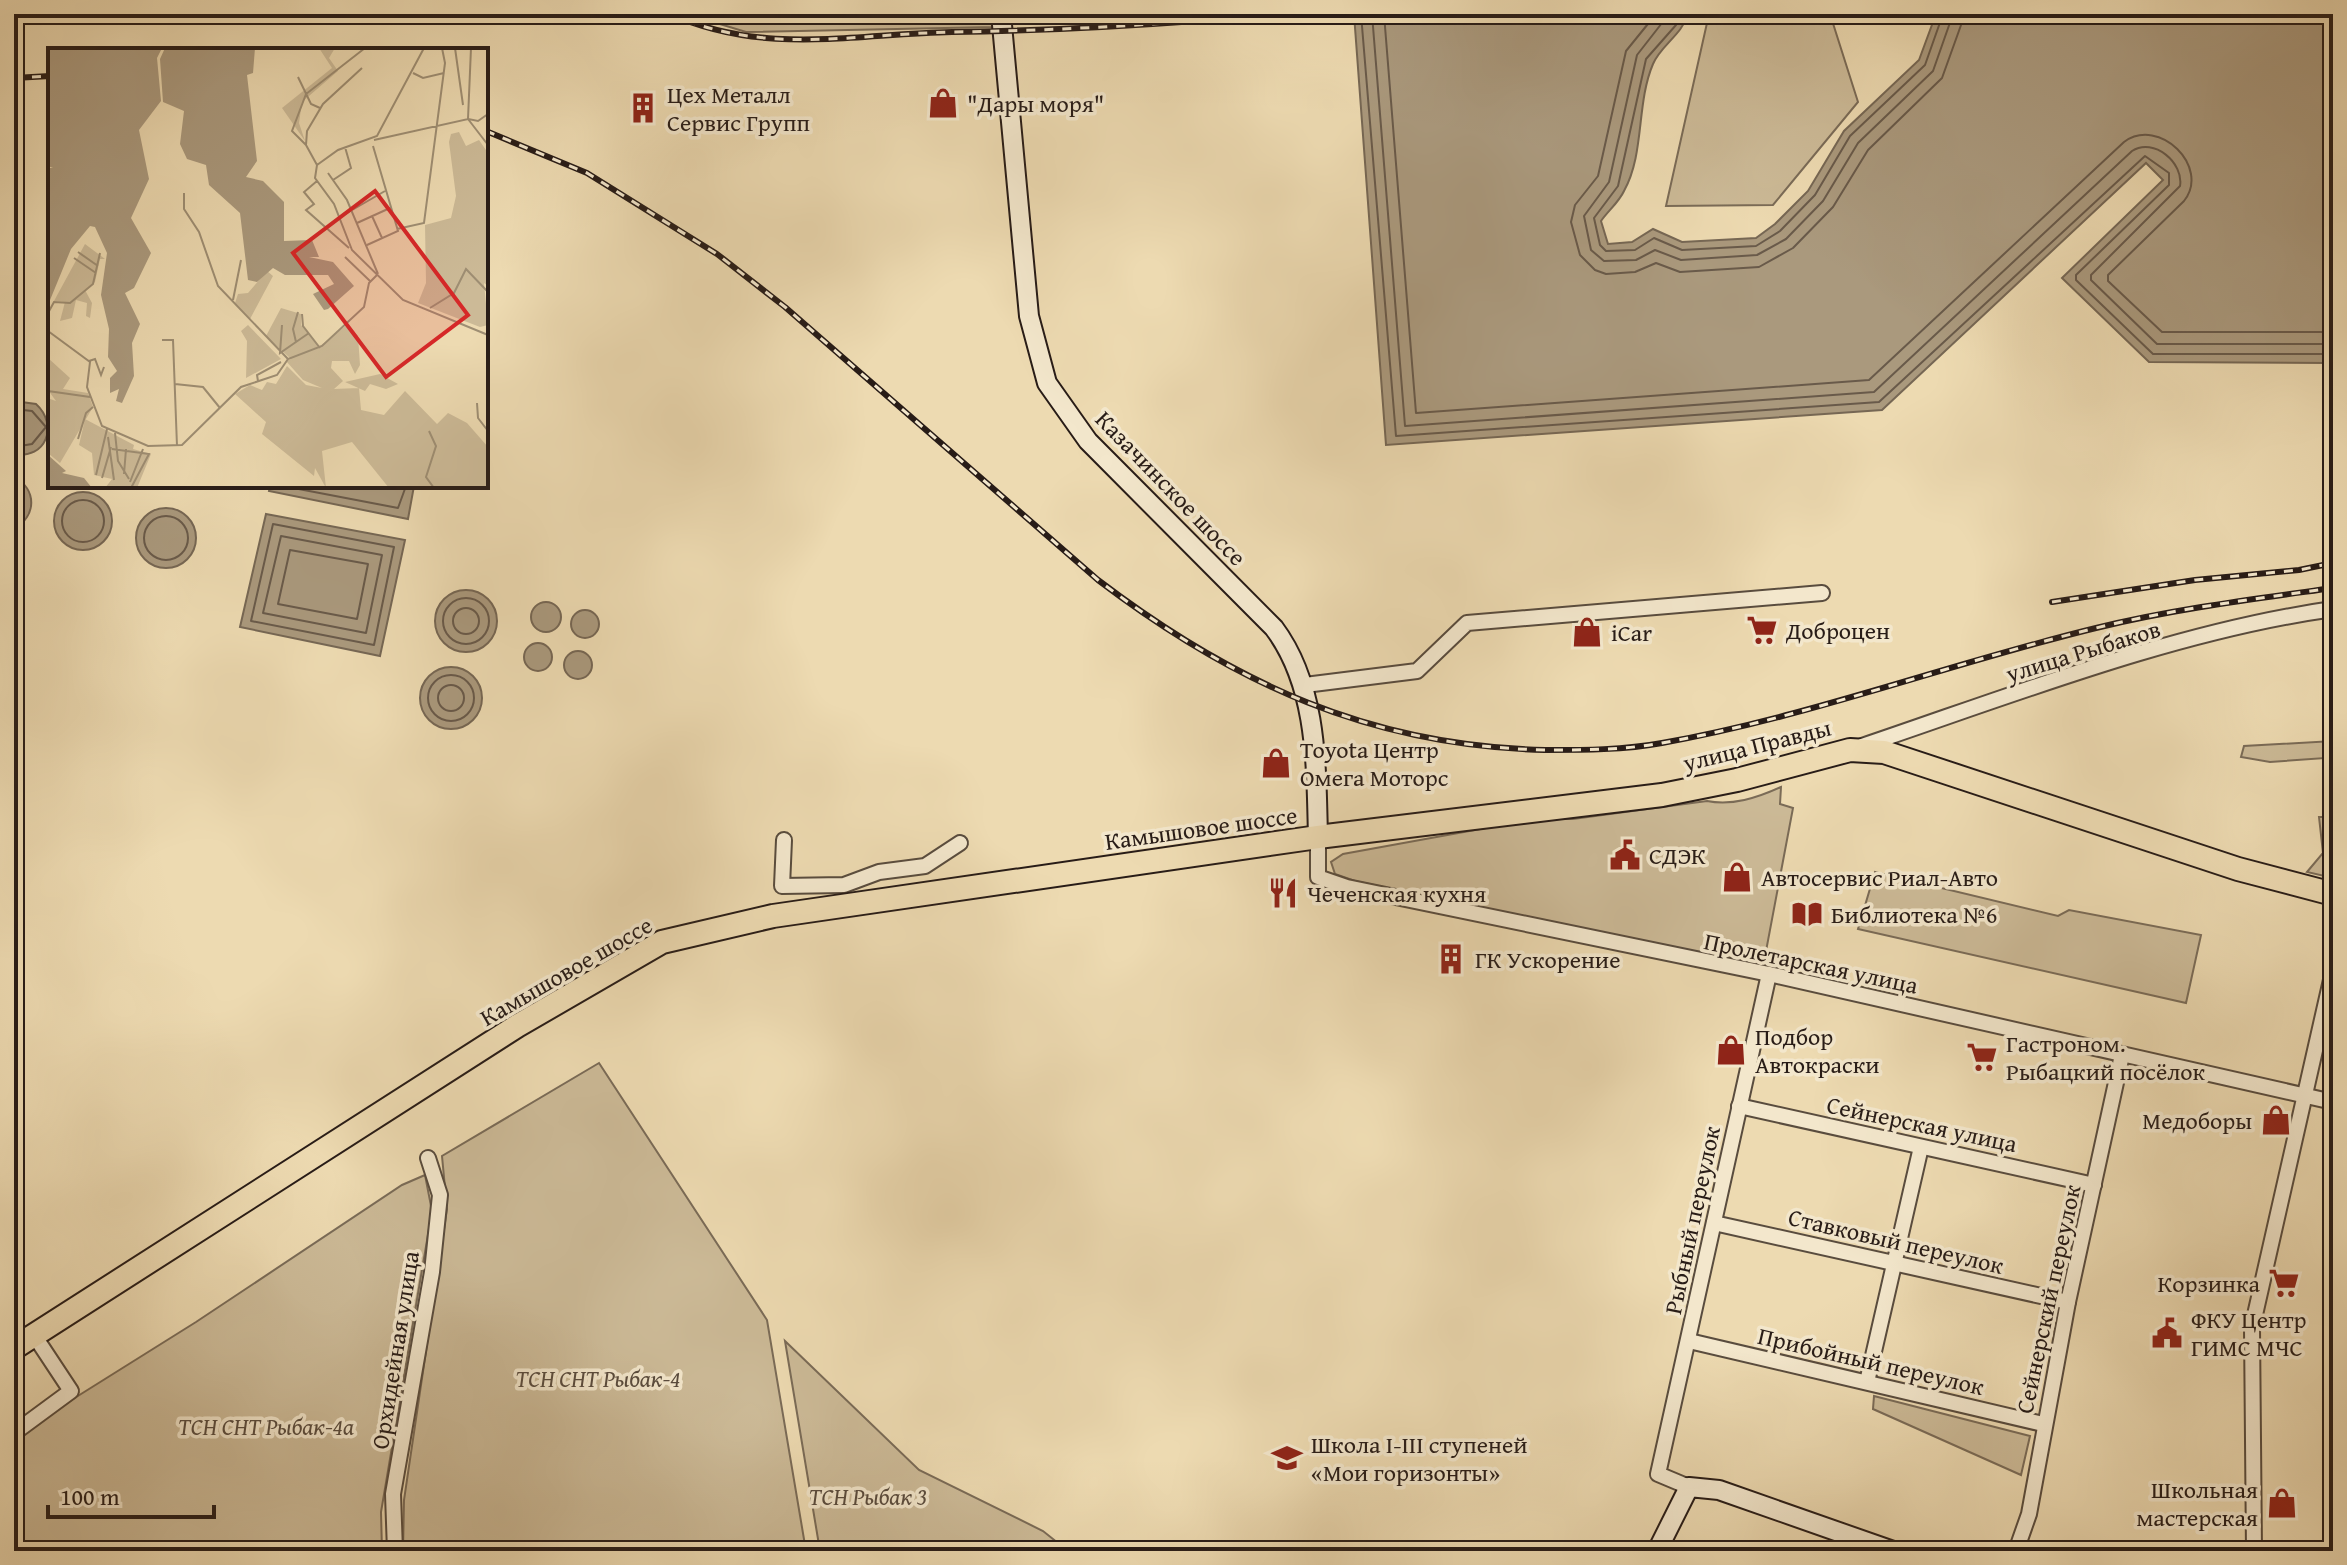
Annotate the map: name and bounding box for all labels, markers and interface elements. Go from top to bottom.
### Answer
inset map [48,48,488,488]
place label: Цех Металл Сервис Групп [667,77,810,140]
shop icon: "Дары моря" [926,86,960,120]
place label: "Дары моря" [967,86,1104,121]
building icon: Цех Металл Сервис Групп [626,91,660,125]
street label: Казачинское шоссе [1088,402,1254,574]
street label: улица Рыбаков [2000,611,2165,691]
supermarket icon: Доброцен [1745,613,1779,647]
place label: Доброцен [1785,613,1890,648]
shop icon: iCar [1570,615,1604,649]
place label: iCar [1611,615,1652,650]
street label: улица Правды [1678,710,1835,781]
place label: Toyota Центр Омега Моторс [1300,732,1449,795]
shop icon: Toyota Центр Омега Моторс [1259,746,1293,780]
street label: Камышовое шоссе [1103,797,1299,859]
public building icon: СДЭК [1608,838,1642,872]
place label: СДЭК [1649,838,1706,873]
shop icon: Автосервис Риал-Авто [1720,860,1754,894]
place label: Автосервис Риал-Авто [1761,860,1998,895]
restaurant icon: Чеченская кухня [1266,876,1300,910]
place label: Чеченская кухня [1307,876,1486,911]
library icon: Библиотека №6 [1790,897,1824,931]
place label: Библиотека №6 [1831,897,1997,932]
street label: Камышовое шоссе [473,907,659,1035]
street label: Пролетарская улица [1701,923,1922,1003]
building icon: ГК Ускорение [1434,942,1468,976]
place label: ГК Ускорение [1475,942,1620,977]
place label: Подбор Автокраски [1755,1019,1880,1082]
place label: Гастроном. Рыбацкий посёлок [2006,1026,2206,1089]
shop icon: Подбор Автокраски [1714,1033,1748,1067]
supermarket icon: Гастроном. Рыбацкий посёлок [1965,1040,1999,1074]
street label: Сейнерская улица [1824,1087,2021,1161]
place label: Медоборы [2142,1103,2252,1138]
shop icon: Медоборы [2259,1103,2293,1137]
street label: Рыбный переулок [1655,1122,1729,1317]
street label: Сейнерский переулок [2007,1181,2089,1417]
street label: Ставковый переулок [1785,1199,2007,1283]
street label: Орхидейная улица [362,1248,428,1452]
place label: Корзинка [2157,1266,2261,1301]
supermarket icon: Корзинка [2267,1266,2301,1300]
place label: ФКУ Центр ГИМС МЧС [2191,1302,2306,1365]
public building icon: ФКУ Центр ГИМС МЧС [2150,1316,2184,1350]
street label: Прибойный переулок [1755,1318,1988,1404]
park label: ТСН СНТ Рыбак-4 [516,1361,680,1396]
park label: ТСН СНТ Рыбак-4а [178,1409,354,1444]
place label: Школа I-III ступеней «Мои горизонты» [1311,1427,1528,1490]
school or university icon: Школа I-III ступеней «Мои горизонты» [1270,1441,1304,1475]
scale bar [48,1469,214,1519]
place label: Школьная мастерская [2136,1472,2258,1535]
text: 100 m [60,1479,120,1514]
park label: ТСН Рыбак 3 [809,1479,927,1514]
shop icon: Школьная мастерская [2265,1486,2299,1520]

